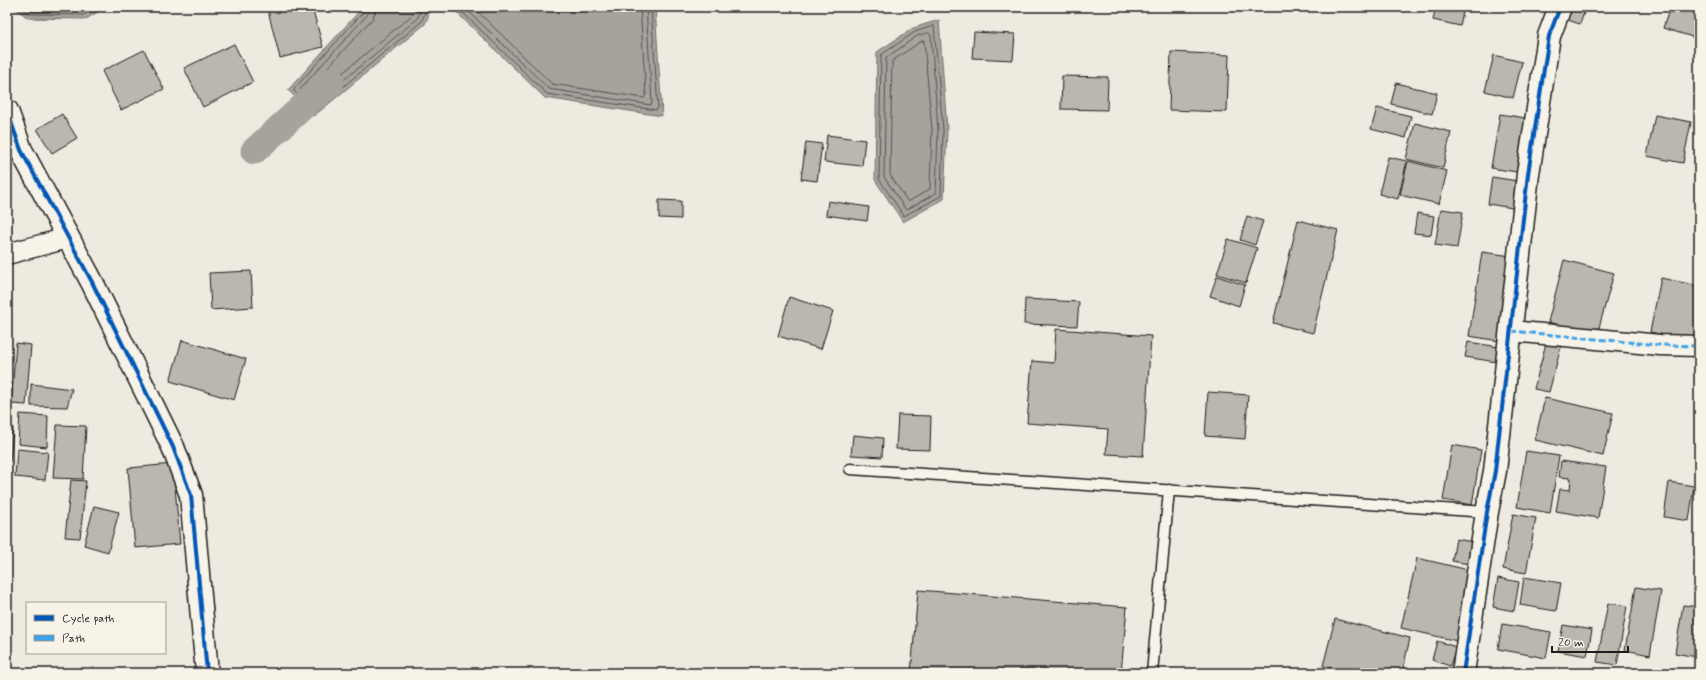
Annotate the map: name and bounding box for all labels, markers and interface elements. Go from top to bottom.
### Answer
legend [26,602,166,654]
text: Cycle path [62,611,114,627]
scale bar [1552,628,1628,654]
text: Path [62,631,85,647]
text: 20 m [1558,635,1584,651]

